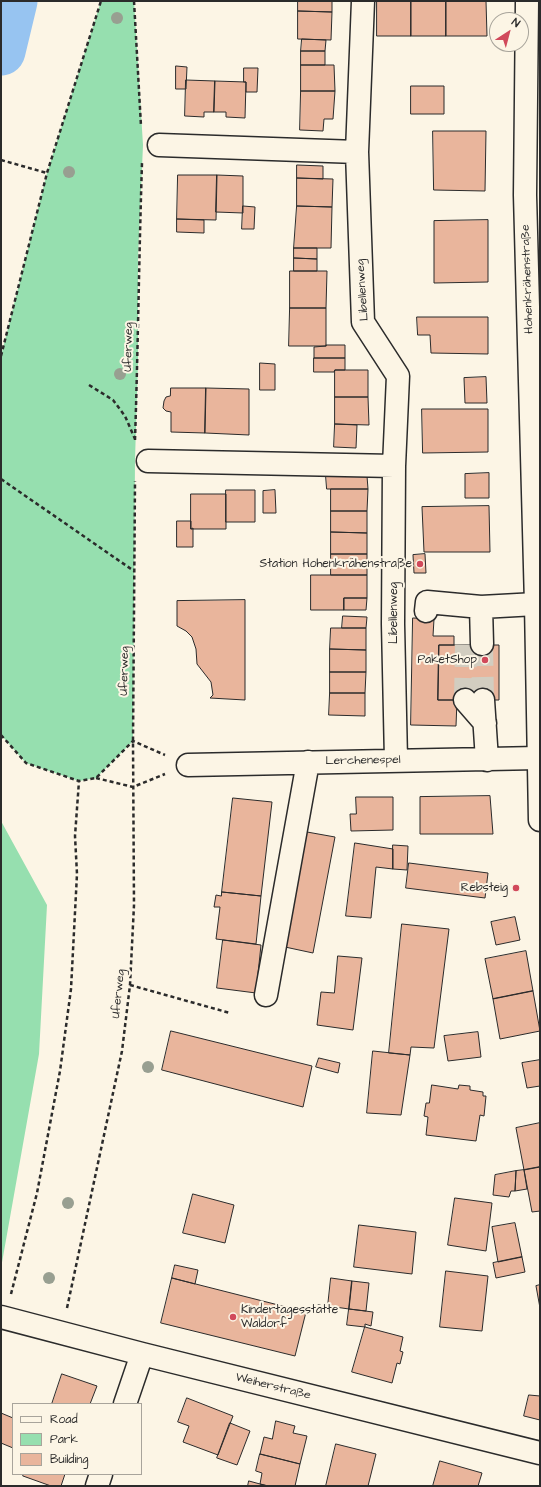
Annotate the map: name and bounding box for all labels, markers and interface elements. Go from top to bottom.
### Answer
north arrow [489,12,529,52]
text: N [509,15,523,31]
street label: Hohenkrähenstraße [519,224,537,334]
street label: Libellenweg [354,259,372,321]
street label: Uferweg [121,322,137,372]
place label: Station Hohenkrähenstraße [260,557,412,571]
marker: Station Hohenkrähenstraße [415,559,425,569]
street label: Libellenweg [387,582,401,644]
street label: Uferweg [117,646,133,696]
place label: PaketShop [417,653,477,667]
marker: PaketShop [480,655,490,665]
street label: Lerchenespel [325,753,401,769]
place label: Rebsteig [461,881,508,895]
marker: Rebsteig [511,883,521,893]
street label: Uferweg [109,969,129,1019]
place label: Kindertagesstätte Waldorf [241,1303,338,1331]
marker: Kindertagesstätte Waldorf [228,1312,238,1322]
street label: Weiherstraße [234,1371,312,1403]
legend [12,1403,142,1475]
text: Road [50,1411,78,1428]
text: Park [50,1431,78,1448]
text: Building [50,1451,88,1468]

